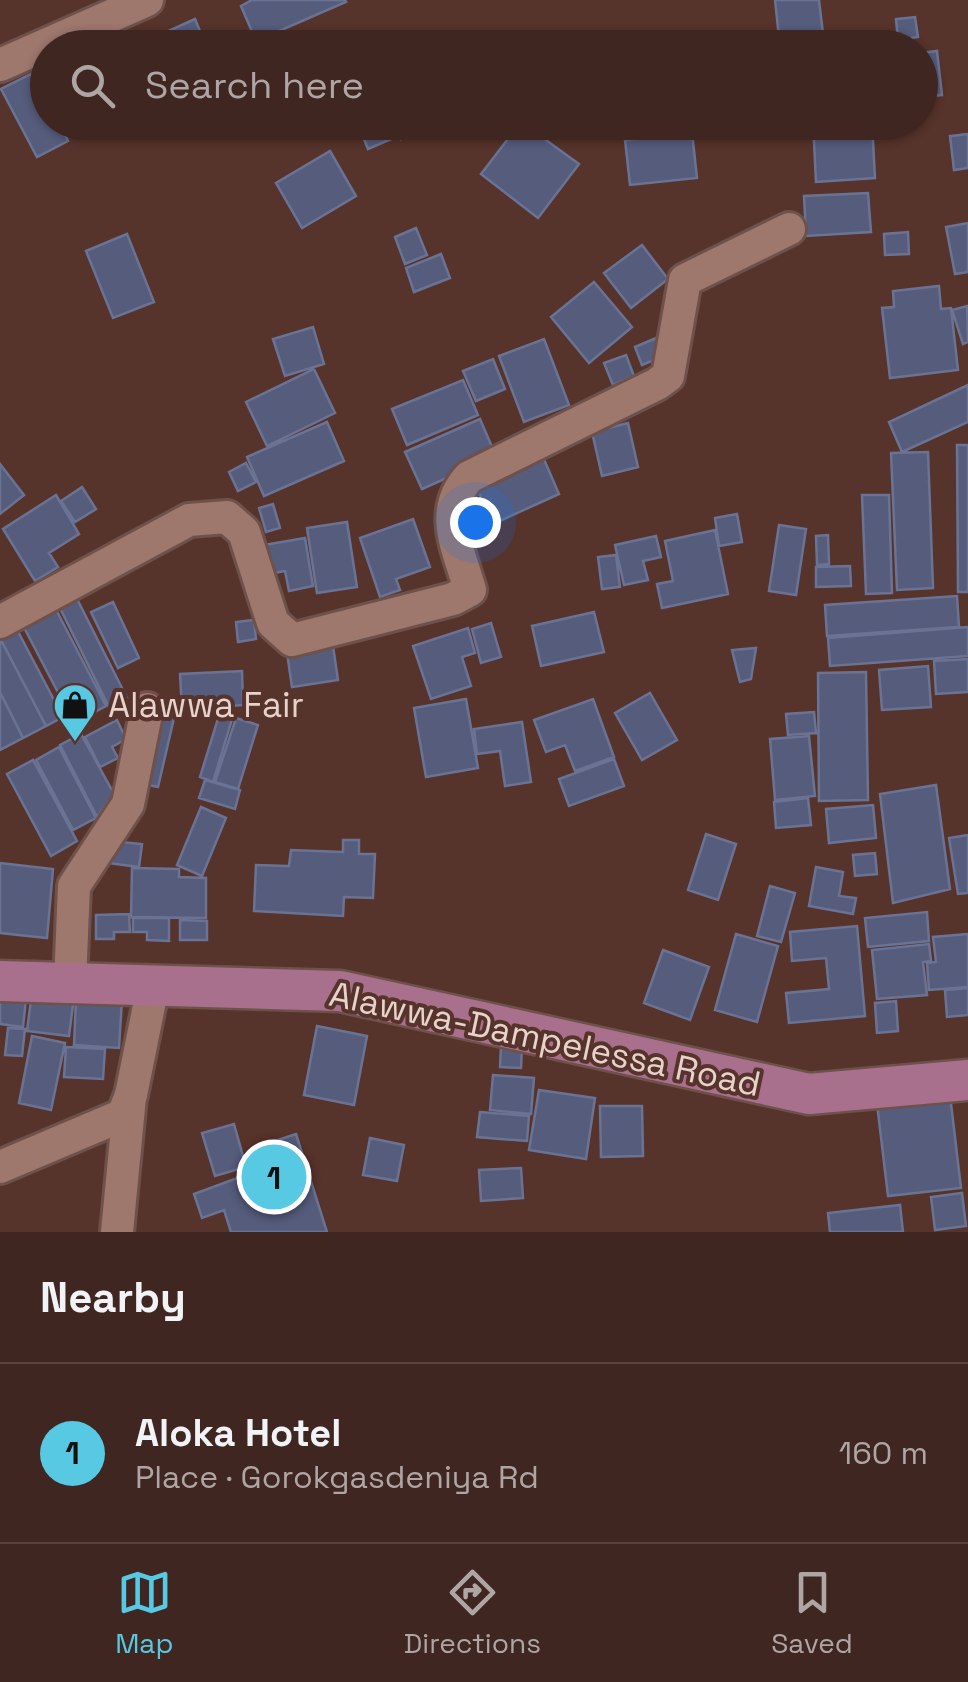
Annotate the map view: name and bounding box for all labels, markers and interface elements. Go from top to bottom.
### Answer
search box [30,30,938,140]
icon: search [65,58,120,113]
text: Search here [145,61,364,109]
your location [450,497,501,548]
shop icon: Alawwa Fair [52,682,98,743]
place label: Alawwa Fair [108,683,304,727]
street label: Alawwa-Dampelessa Road [325,972,765,1106]
pin: 1 [242,1140,306,1214]
text: Nearby [40,1271,186,1324]
text: Aloka Hotel [135,1409,341,1457]
text: 1 [65,1433,80,1473]
text: 160 m [839,1433,928,1473]
text: Place · Gorokgasdeniya Rd [135,1457,539,1497]
tab: Map [115,1565,173,1661]
tab: Directions [404,1565,541,1661]
tab: Saved [771,1565,853,1661]

